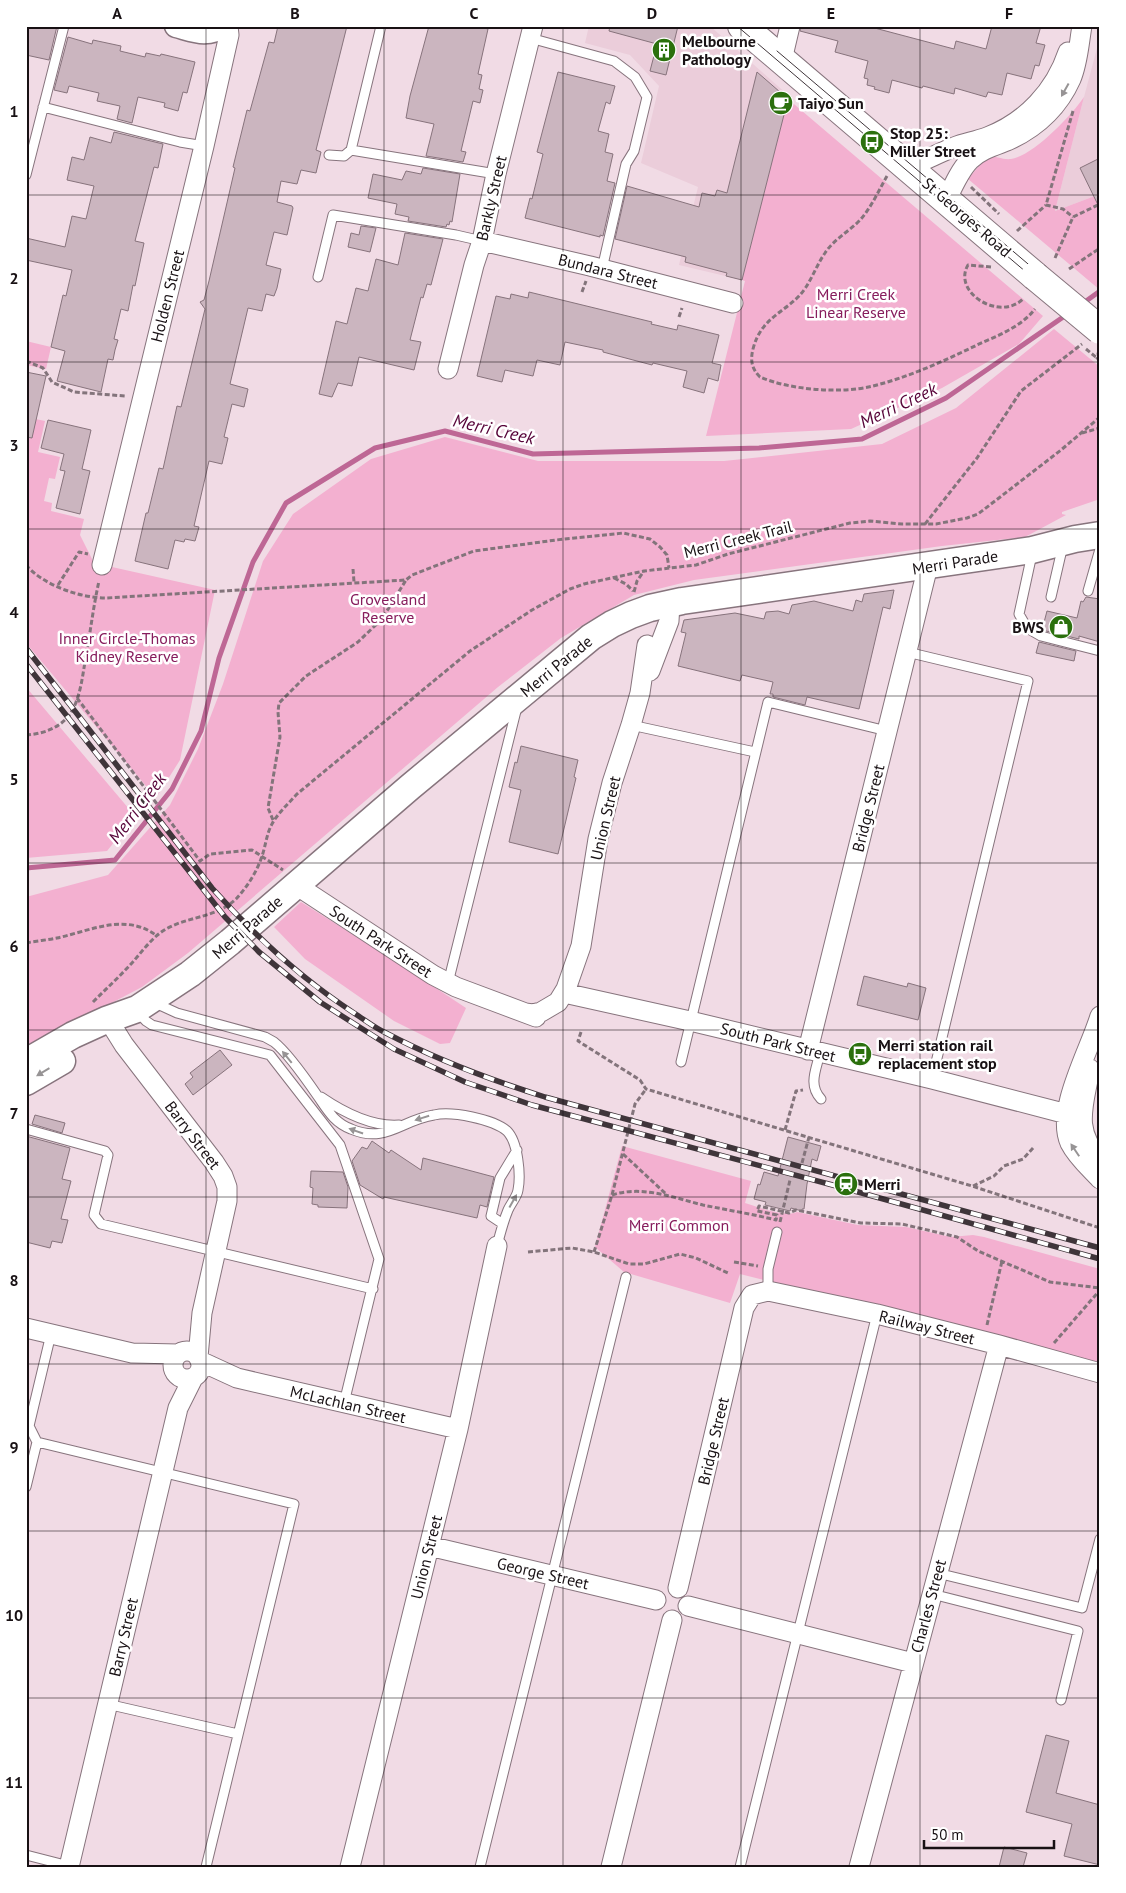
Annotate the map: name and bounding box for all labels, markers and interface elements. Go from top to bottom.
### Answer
text: A [112,3,122,23]
text: B [290,3,300,23]
text: C [470,3,479,23]
text: D [647,3,657,23]
text: E [827,3,835,23]
text: F [1005,3,1013,23]
place label: Melbourne Pathology [682,31,756,69]
building icon: Melbourne Pathology [651,37,677,63]
one-way arrow [1061,82,1069,97]
cafe icon: Taiyo Sun [768,90,794,116]
place label: Taiyo Sun [798,93,864,113]
text: 1 [9,101,19,121]
place label: Stop 25: Miller Street [890,123,976,161]
bus stop icon: Stop 25: Miller Street [859,129,885,155]
street label: Barkly Street [471,153,511,243]
street label: St Georges Road [918,173,1016,261]
street label: Holden Street [146,247,188,344]
street label: Bundara Street [556,249,660,293]
text: 2 [9,268,19,288]
park label: Merri Creek Linear Reserve [806,284,906,322]
water label: Merri Creek [856,377,941,433]
water label: Merri Creek [451,408,538,450]
text: 3 [9,435,19,455]
street label: Merri Creek Trail [682,516,795,562]
street label: Merri Parade [911,545,999,579]
park label: Grovesland Reserve [350,589,426,627]
text: 4 [9,602,19,622]
shop icon: BWS [1048,614,1074,640]
place label: BWS [1012,617,1044,637]
park label: Inner Circle-Thomas Kidney Reserve [58,628,196,666]
street label: Merri Parade [516,631,596,701]
street label: Bridge Street [847,762,889,854]
water label: Merri Creek [103,767,172,848]
text: 5 [9,769,19,789]
street label: Union Street [586,773,625,862]
street label: Merri Parade [208,891,286,963]
street label: South Park Street [326,900,437,982]
text: 6 [9,936,19,956]
street label: South Park Street [718,1018,838,1066]
place label: Merri station rail replacement stop [878,1035,997,1073]
bus stop icon: Merri station rail replacement stop [847,1041,873,1067]
one-way arrow [282,1051,293,1064]
one-way arrow [36,1068,49,1077]
street label: Barry Street [161,1097,225,1173]
text: 7 [9,1103,19,1123]
one-way arrow [414,1115,429,1122]
one-way arrow [348,1127,363,1135]
one-way arrow [1070,1143,1080,1157]
station icon: Merri [833,1171,859,1197]
place label: Merri [864,1174,900,1194]
one-way arrow [509,1193,517,1208]
park label: Merri Common [629,1215,729,1235]
text: 8 [9,1270,19,1290]
street label: Railway Street [877,1305,978,1349]
street label: McLachlan Street [288,1381,408,1427]
street label: Bridge Street [693,1395,733,1487]
text: 9 [9,1437,19,1457]
street label: Union Street [406,1512,446,1601]
street label: George Street [495,1553,591,1593]
street label: Charles Street [906,1557,950,1655]
street label: Barry Street [104,1595,142,1678]
text: 10 [5,1605,23,1625]
text: 11 [5,1772,23,1792]
scale bar [924,1818,1054,1850]
text: 50 m [931,1825,964,1844]

